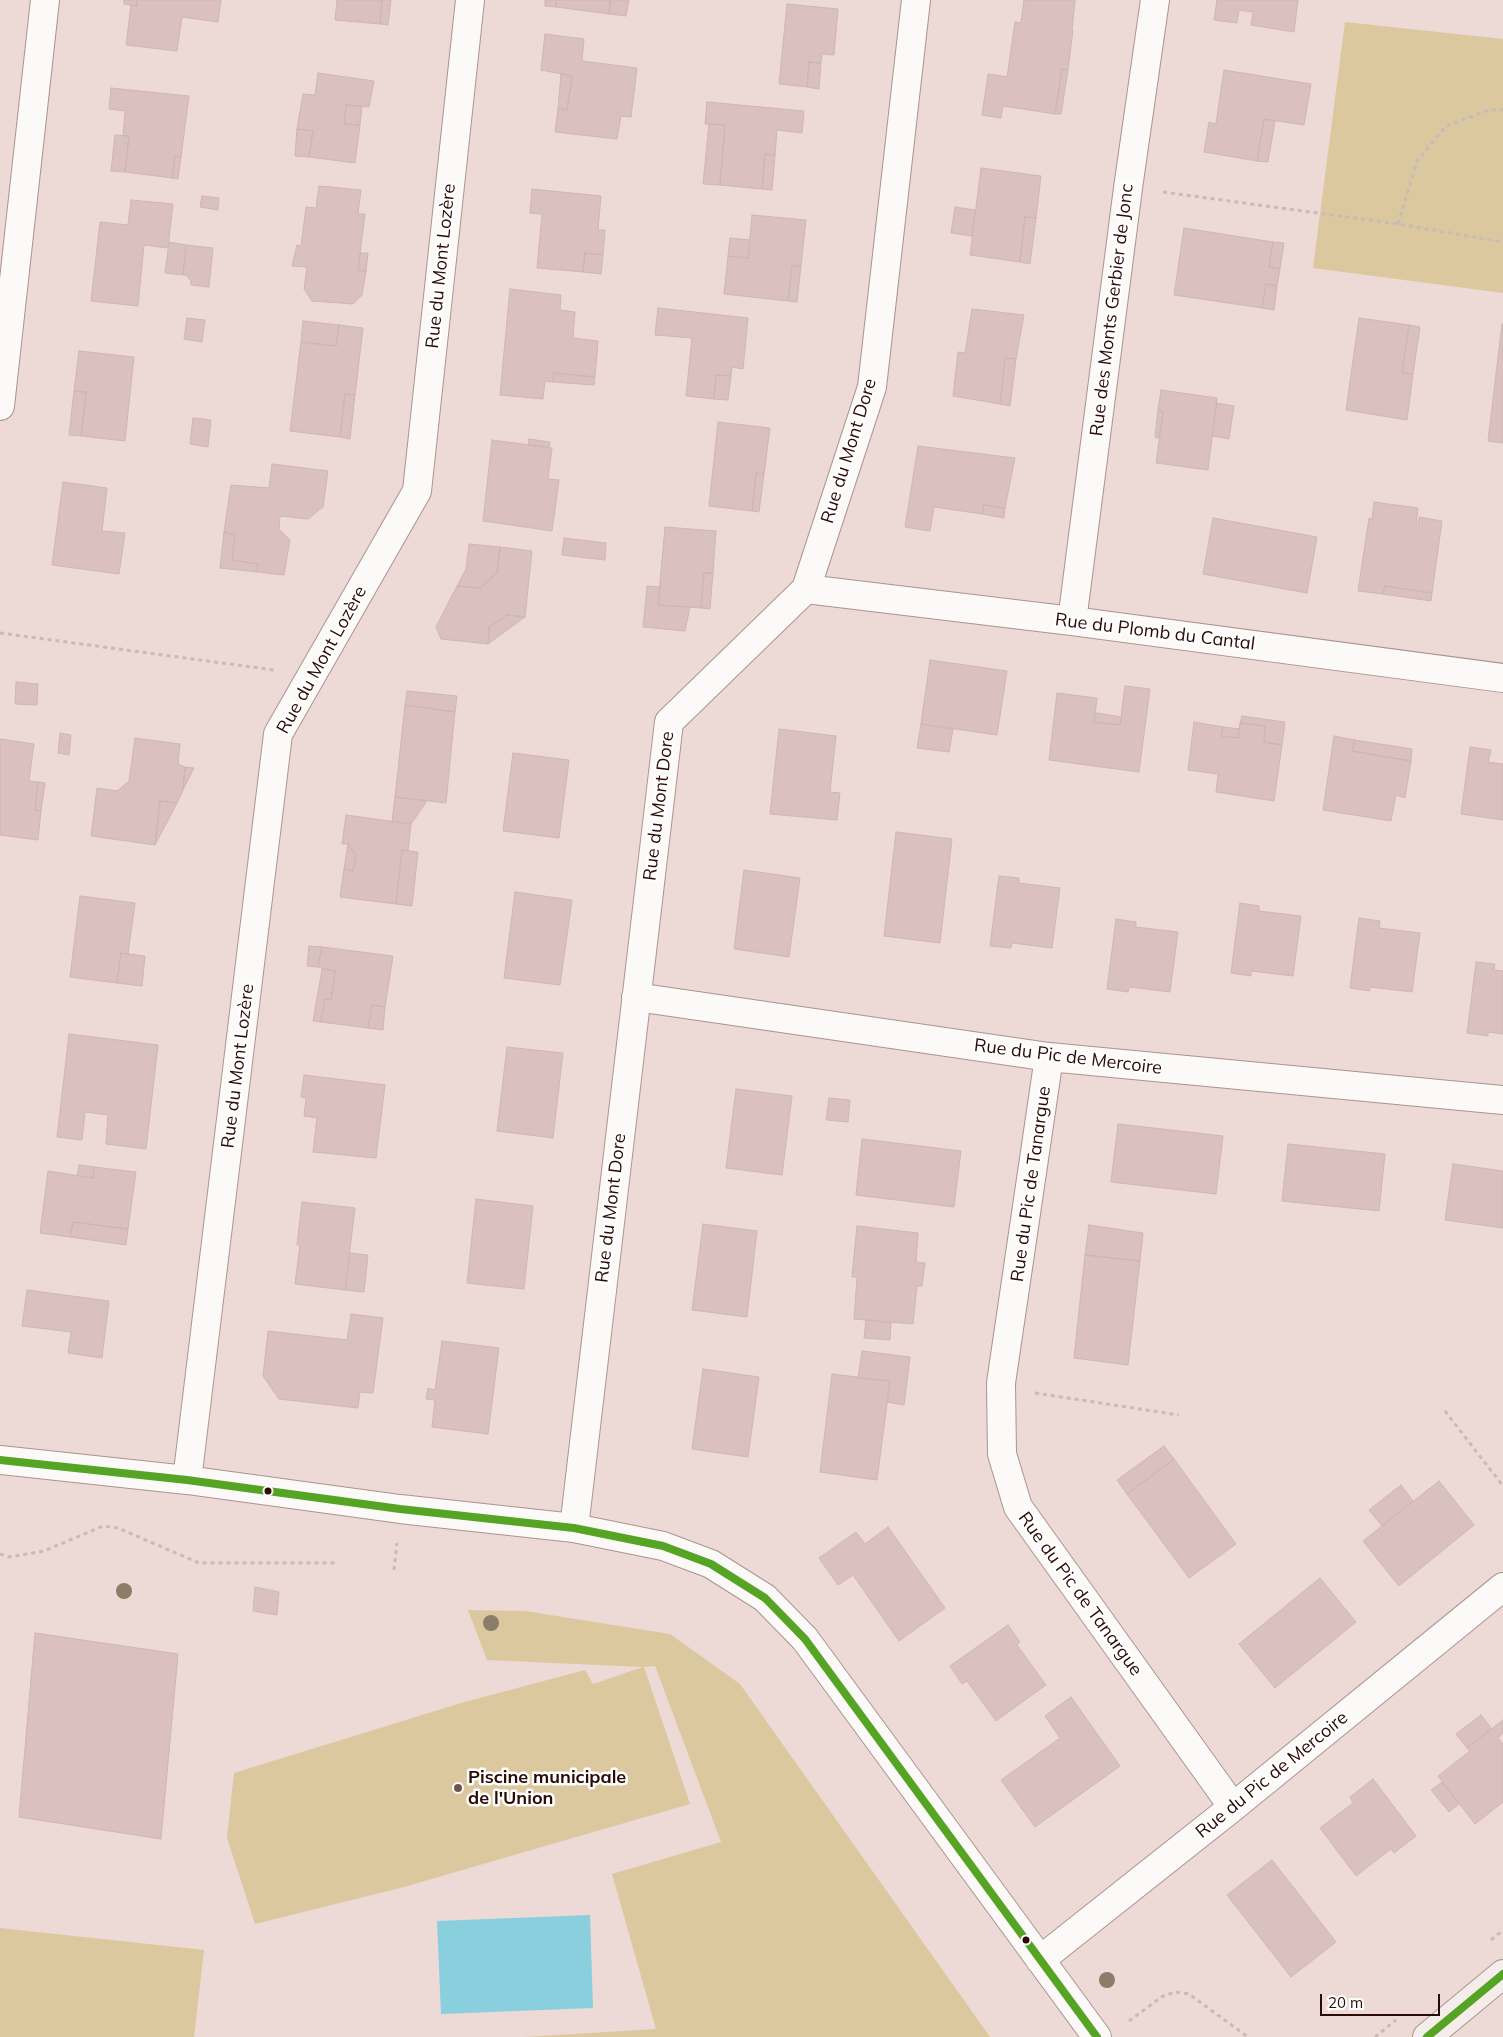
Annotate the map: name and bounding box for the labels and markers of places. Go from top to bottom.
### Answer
unlabelled marker [263,1486,273,1496]
place label: Piscine municipale de l'Union [468,1767,626,1810]
marker: Piscine municipale de l'Union [452,1782,464,1794]
unlabelled marker [1021,1935,1031,1945]

